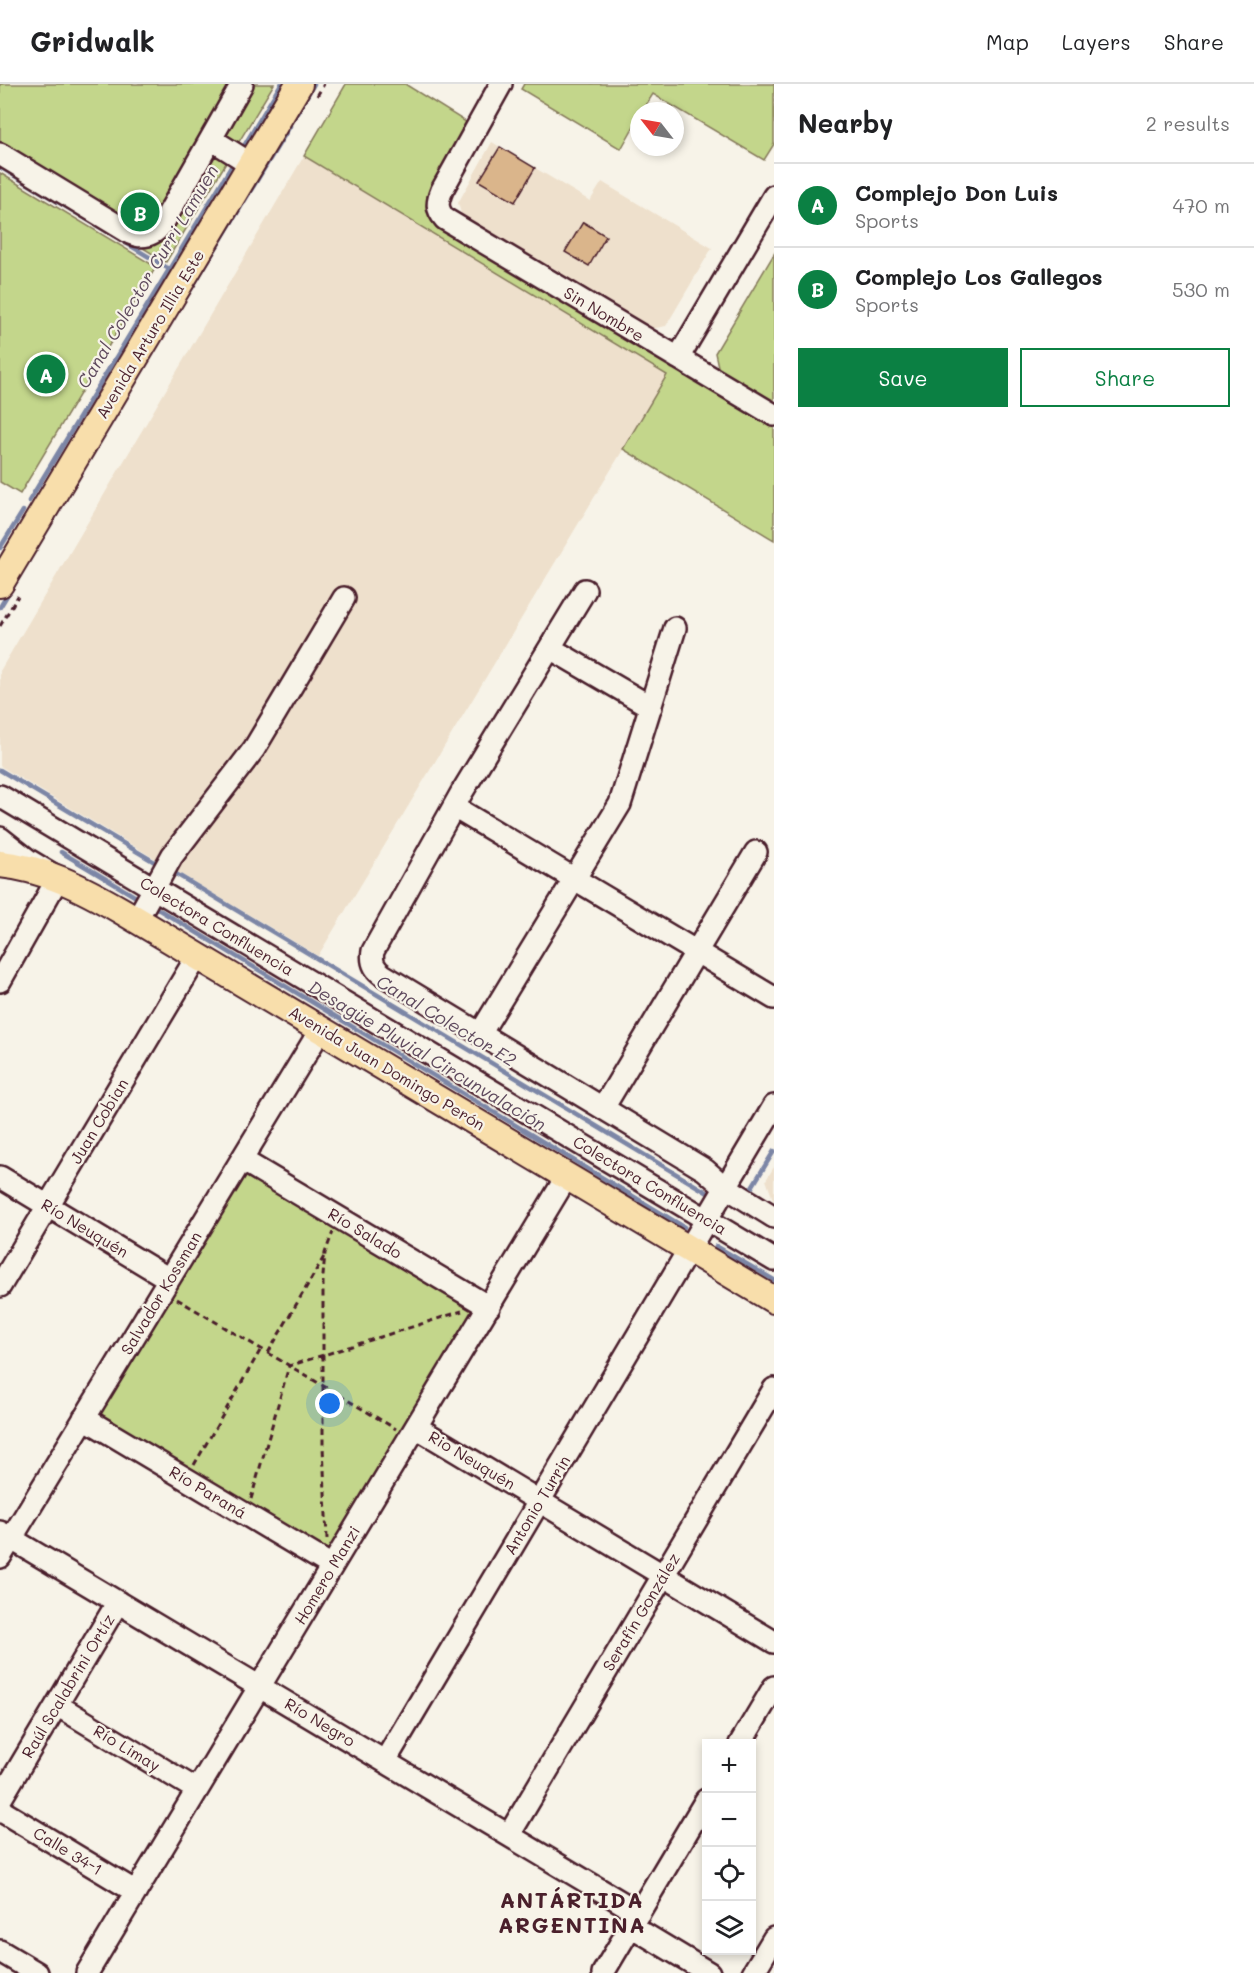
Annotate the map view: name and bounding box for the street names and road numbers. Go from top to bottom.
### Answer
street label: Avenida Arturo Illia Este [91,245,208,422]
street label: Sin Nombre [560,281,648,346]
street label: Colectora Confluencia [137,871,298,980]
street label: Avenida Juan Domingo Perón [285,1001,489,1135]
street label: Juan Cobian [65,1074,132,1167]
street label: Colectora Confluencia [570,1130,731,1239]
street label: Río Neuquén [38,1193,133,1262]
street label: Río Salado [324,1202,406,1263]
street label: Salvador Kossman [115,1227,206,1358]
street label: Rio Neuquén [425,1425,520,1494]
street label: Antonio Turrin [499,1451,574,1558]
street label: Río Paraná [166,1460,251,1523]
street label: Homero Manzi [289,1522,364,1628]
street label: Serafín González [597,1549,684,1675]
street label: Raúl Scalabrini Ortíz [16,1610,119,1762]
street label: Río Negro [281,1692,359,1751]
street label: Río Limay [90,1719,165,1776]
street label: Calle 34-1 [30,1822,107,1879]

